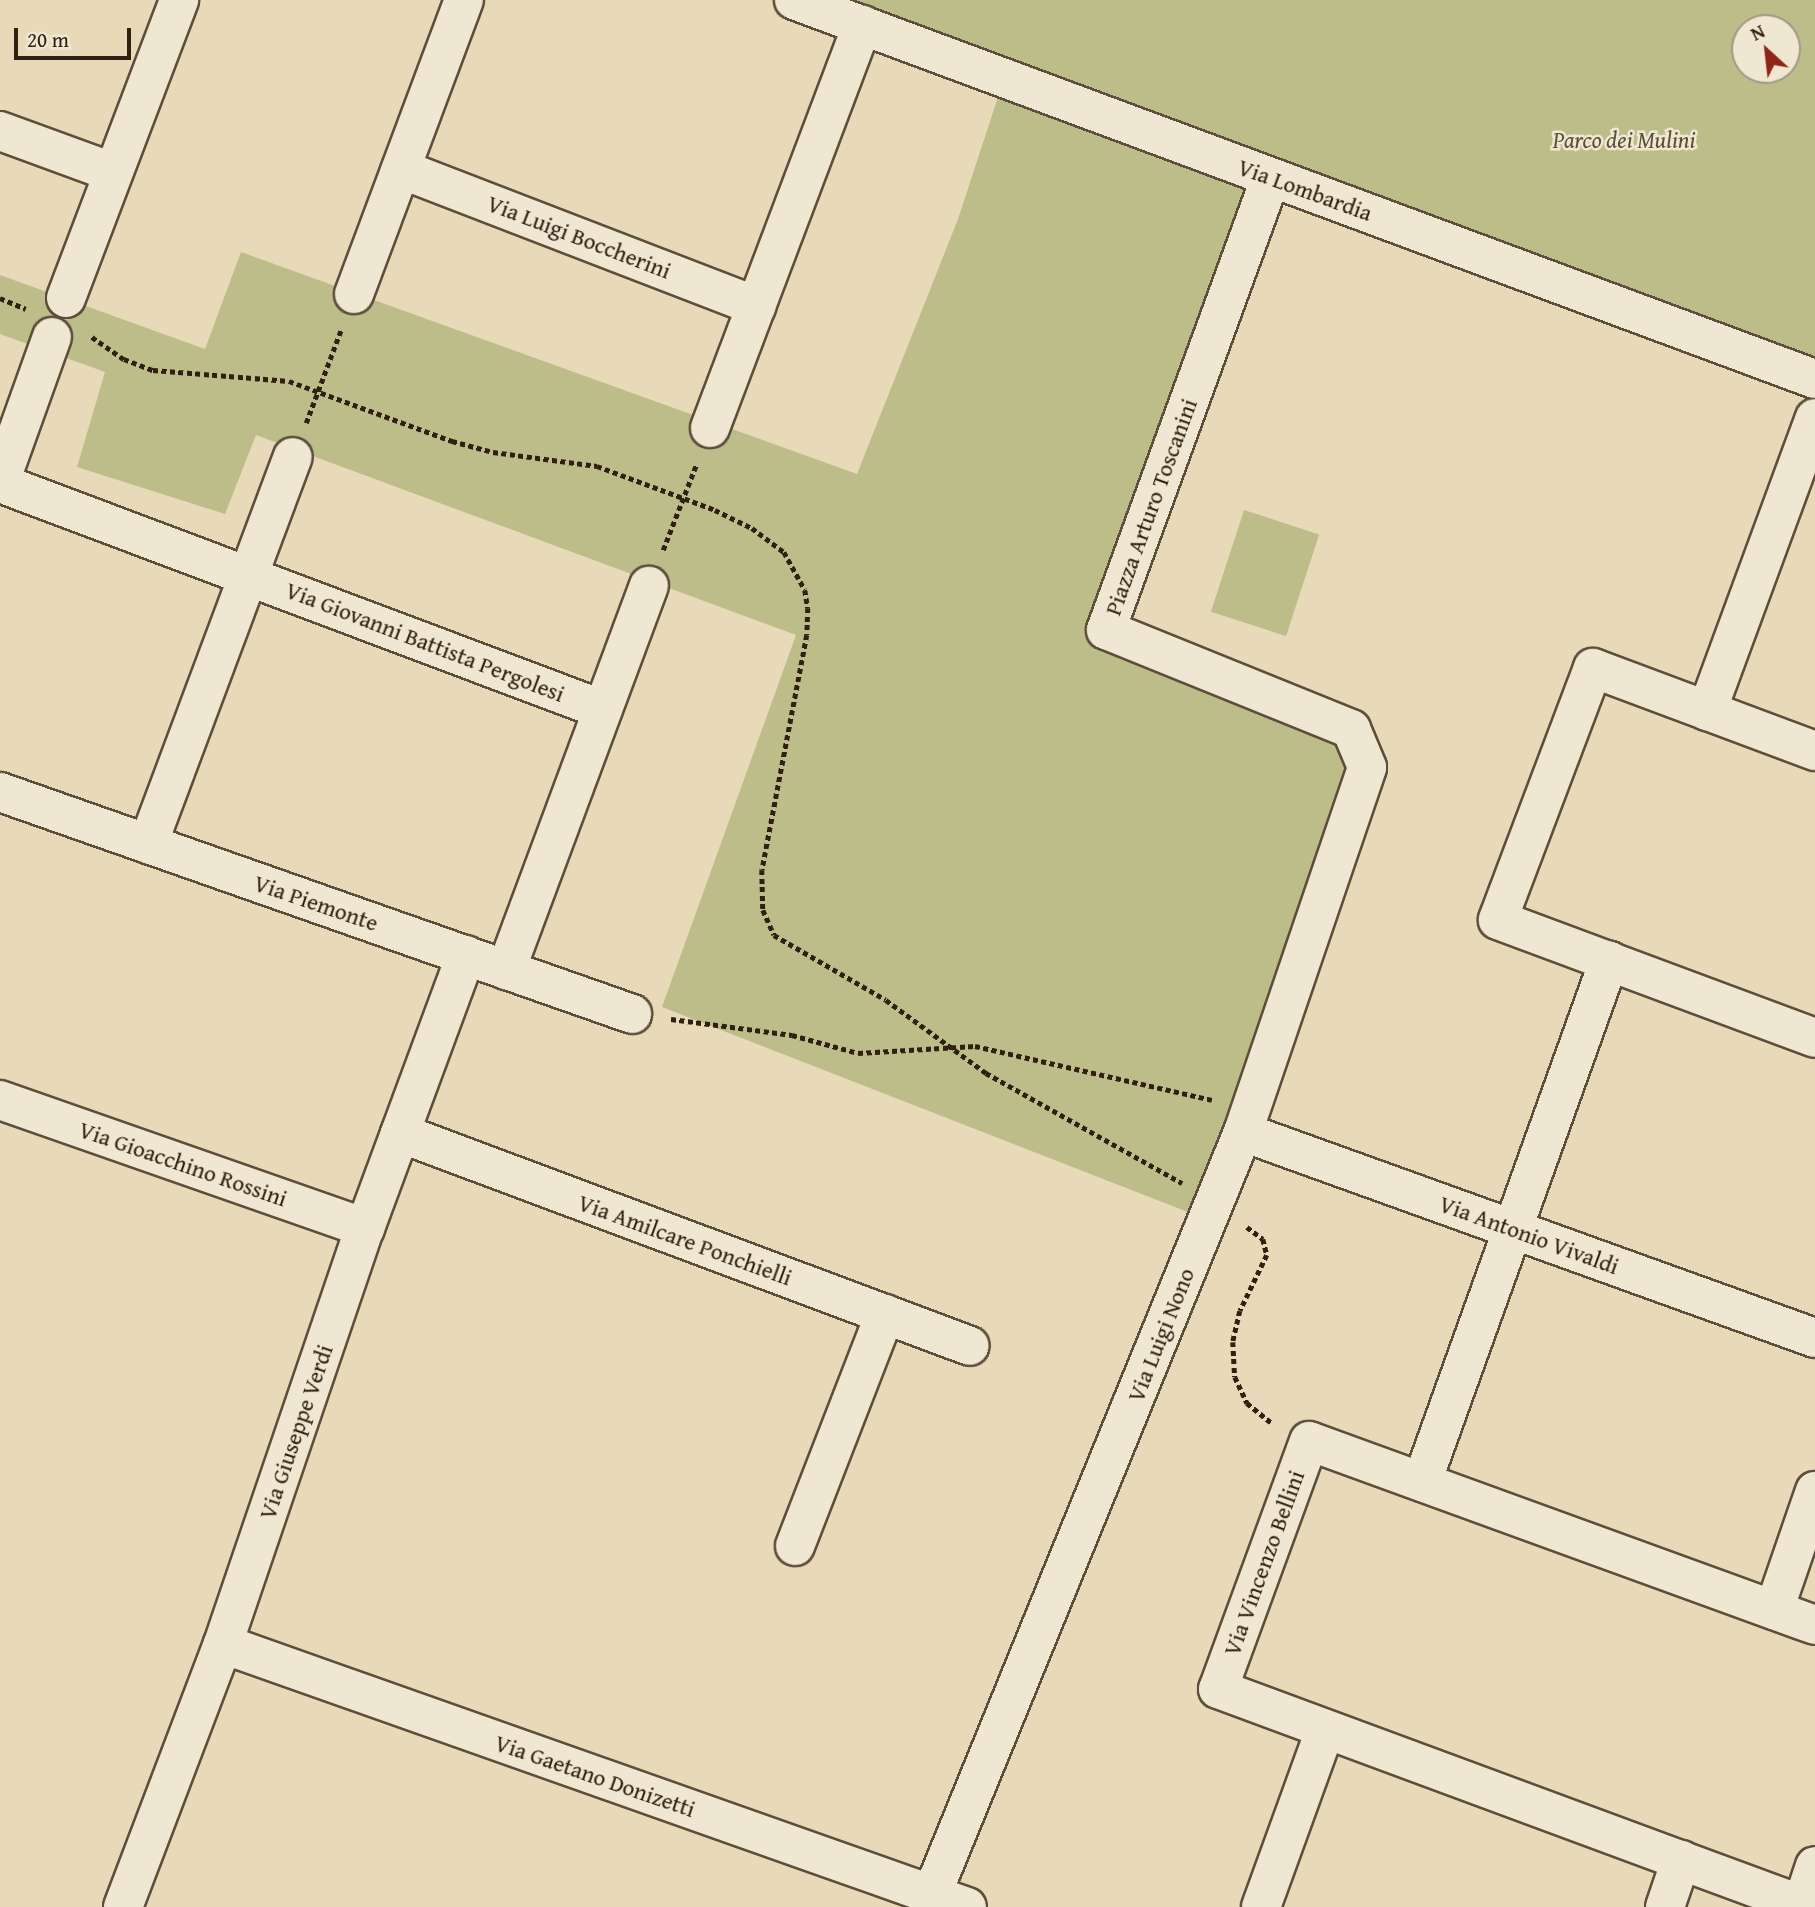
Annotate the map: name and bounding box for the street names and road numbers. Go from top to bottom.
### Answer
street label: Via Lombardia [1234,153,1376,227]
street label: Via Luigi Boccherini [483,189,675,285]
street label: Piazza Arturo Toscanini [1099,395,1203,619]
street label: Via Giovanni Battista Pergolesi [282,576,568,708]
street label: Via Piemonte [250,869,382,937]
street label: Via Gioacchino Rossini [75,1115,291,1213]
street label: Via Amilcare Ponchielli [574,1188,796,1292]
street label: Via Antonio Vivaldi [1436,1190,1622,1280]
street label: Via Luigi Nono [1122,1264,1200,1406]
street label: Via Giuseppe Verdi [253,1341,339,1523]
street label: Via Vincenzo Bellini [1218,1467,1310,1659]
street label: Via Gaetano Donizetti [491,1729,699,1823]

